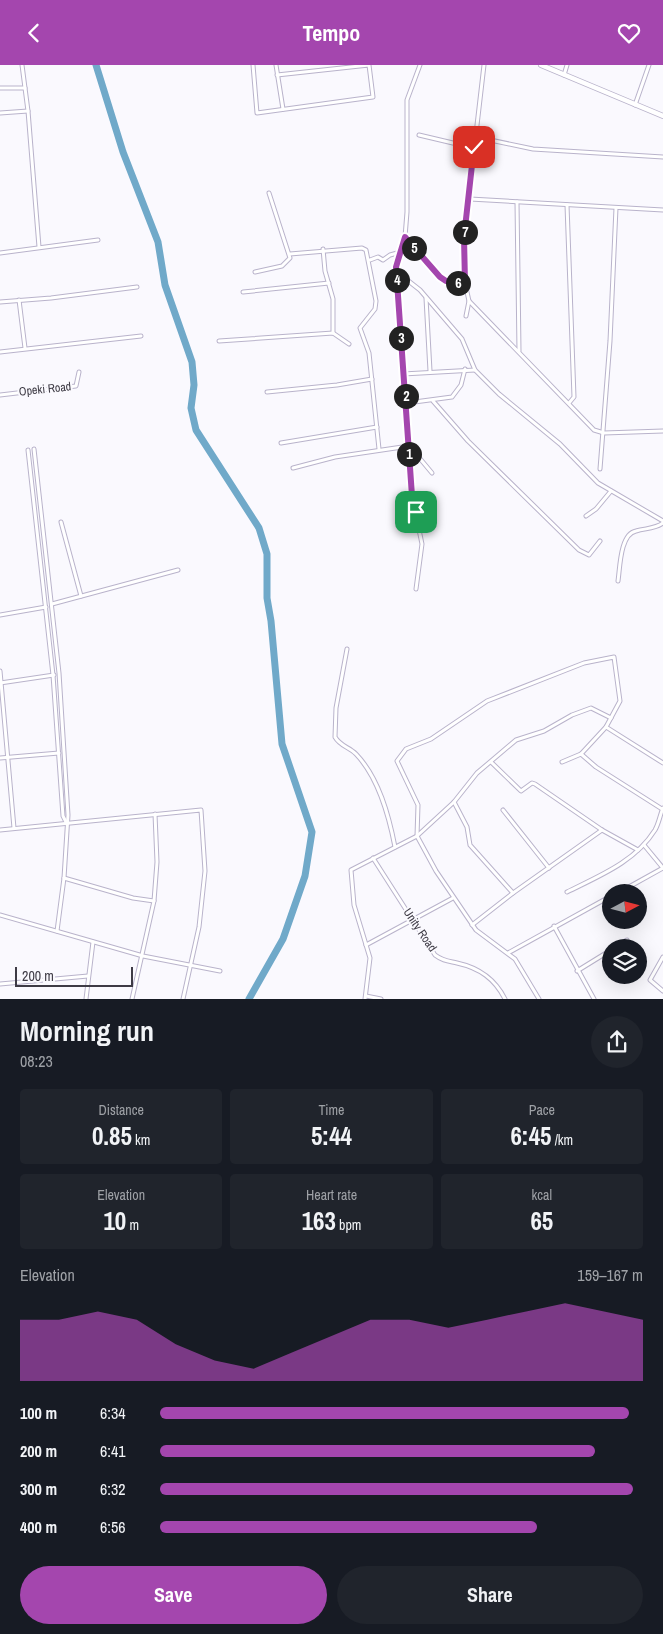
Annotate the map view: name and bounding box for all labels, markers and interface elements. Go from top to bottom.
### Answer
text: Tempo [303,18,360,48]
icon: back [20,19,48,47]
icon: heart [615,19,643,47]
pin [453,126,495,168]
icon: check [460,133,488,161]
pin: 7 [452,219,478,245]
text: 7 [462,223,469,241]
pin: 5 [402,235,426,261]
text: 5 [411,239,418,257]
pin: 4 [384,267,410,293]
text: 4 [394,271,401,289]
pin: 6 [446,271,470,295]
text: 6 [455,274,462,292]
pin: 3 [388,325,414,351]
text: 3 [398,329,405,347]
street label: Opeki Road [18,378,72,400]
pin: 2 [394,383,418,409]
text: 2 [403,387,410,405]
pin: 1 [396,441,422,467]
text: 1 [406,445,413,463]
pin [395,491,437,533]
icon: arrive [402,498,430,526]
north arrow [602,884,648,929]
map controls [602,884,647,984]
street label: Unity Road [400,905,440,955]
button: layers [602,939,647,984]
scale bar [15,964,132,987]
text: 200 m [22,967,54,985]
text: Morning run [20,1012,154,1050]
button: share [591,1016,643,1068]
text: 08:23 [20,1050,53,1072]
text: Distance [99,1101,144,1119]
text: Time [319,1101,344,1119]
text: Pace [529,1101,555,1119]
text: 0.85 [92,1119,132,1153]
text: 5:44 [311,1119,352,1153]
text: 6:45 [510,1119,551,1153]
text: km [132,1131,150,1149]
text: /km [551,1131,573,1149]
text: Elevation [97,1186,145,1204]
text: Heart rate [306,1186,357,1204]
text: kcal [532,1186,552,1204]
text: 10 [103,1204,126,1238]
text: 163 [302,1204,336,1238]
text: 65 [530,1204,553,1238]
text: m [126,1216,139,1234]
text: bpm [336,1216,361,1234]
text: Elevation [20,1264,75,1286]
text: 159–167 m [577,1264,643,1286]
text: 100 m [20,1402,57,1424]
text: 6:34 [100,1402,126,1424]
text: 200 m [20,1440,57,1462]
text: 6:41 [100,1440,126,1462]
text: 300 m [20,1478,57,1500]
text: 6:32 [100,1478,126,1500]
text: 400 m [20,1516,57,1538]
text: 6:56 [100,1516,126,1538]
button: Save [20,1566,327,1624]
button: Share [337,1566,643,1624]

